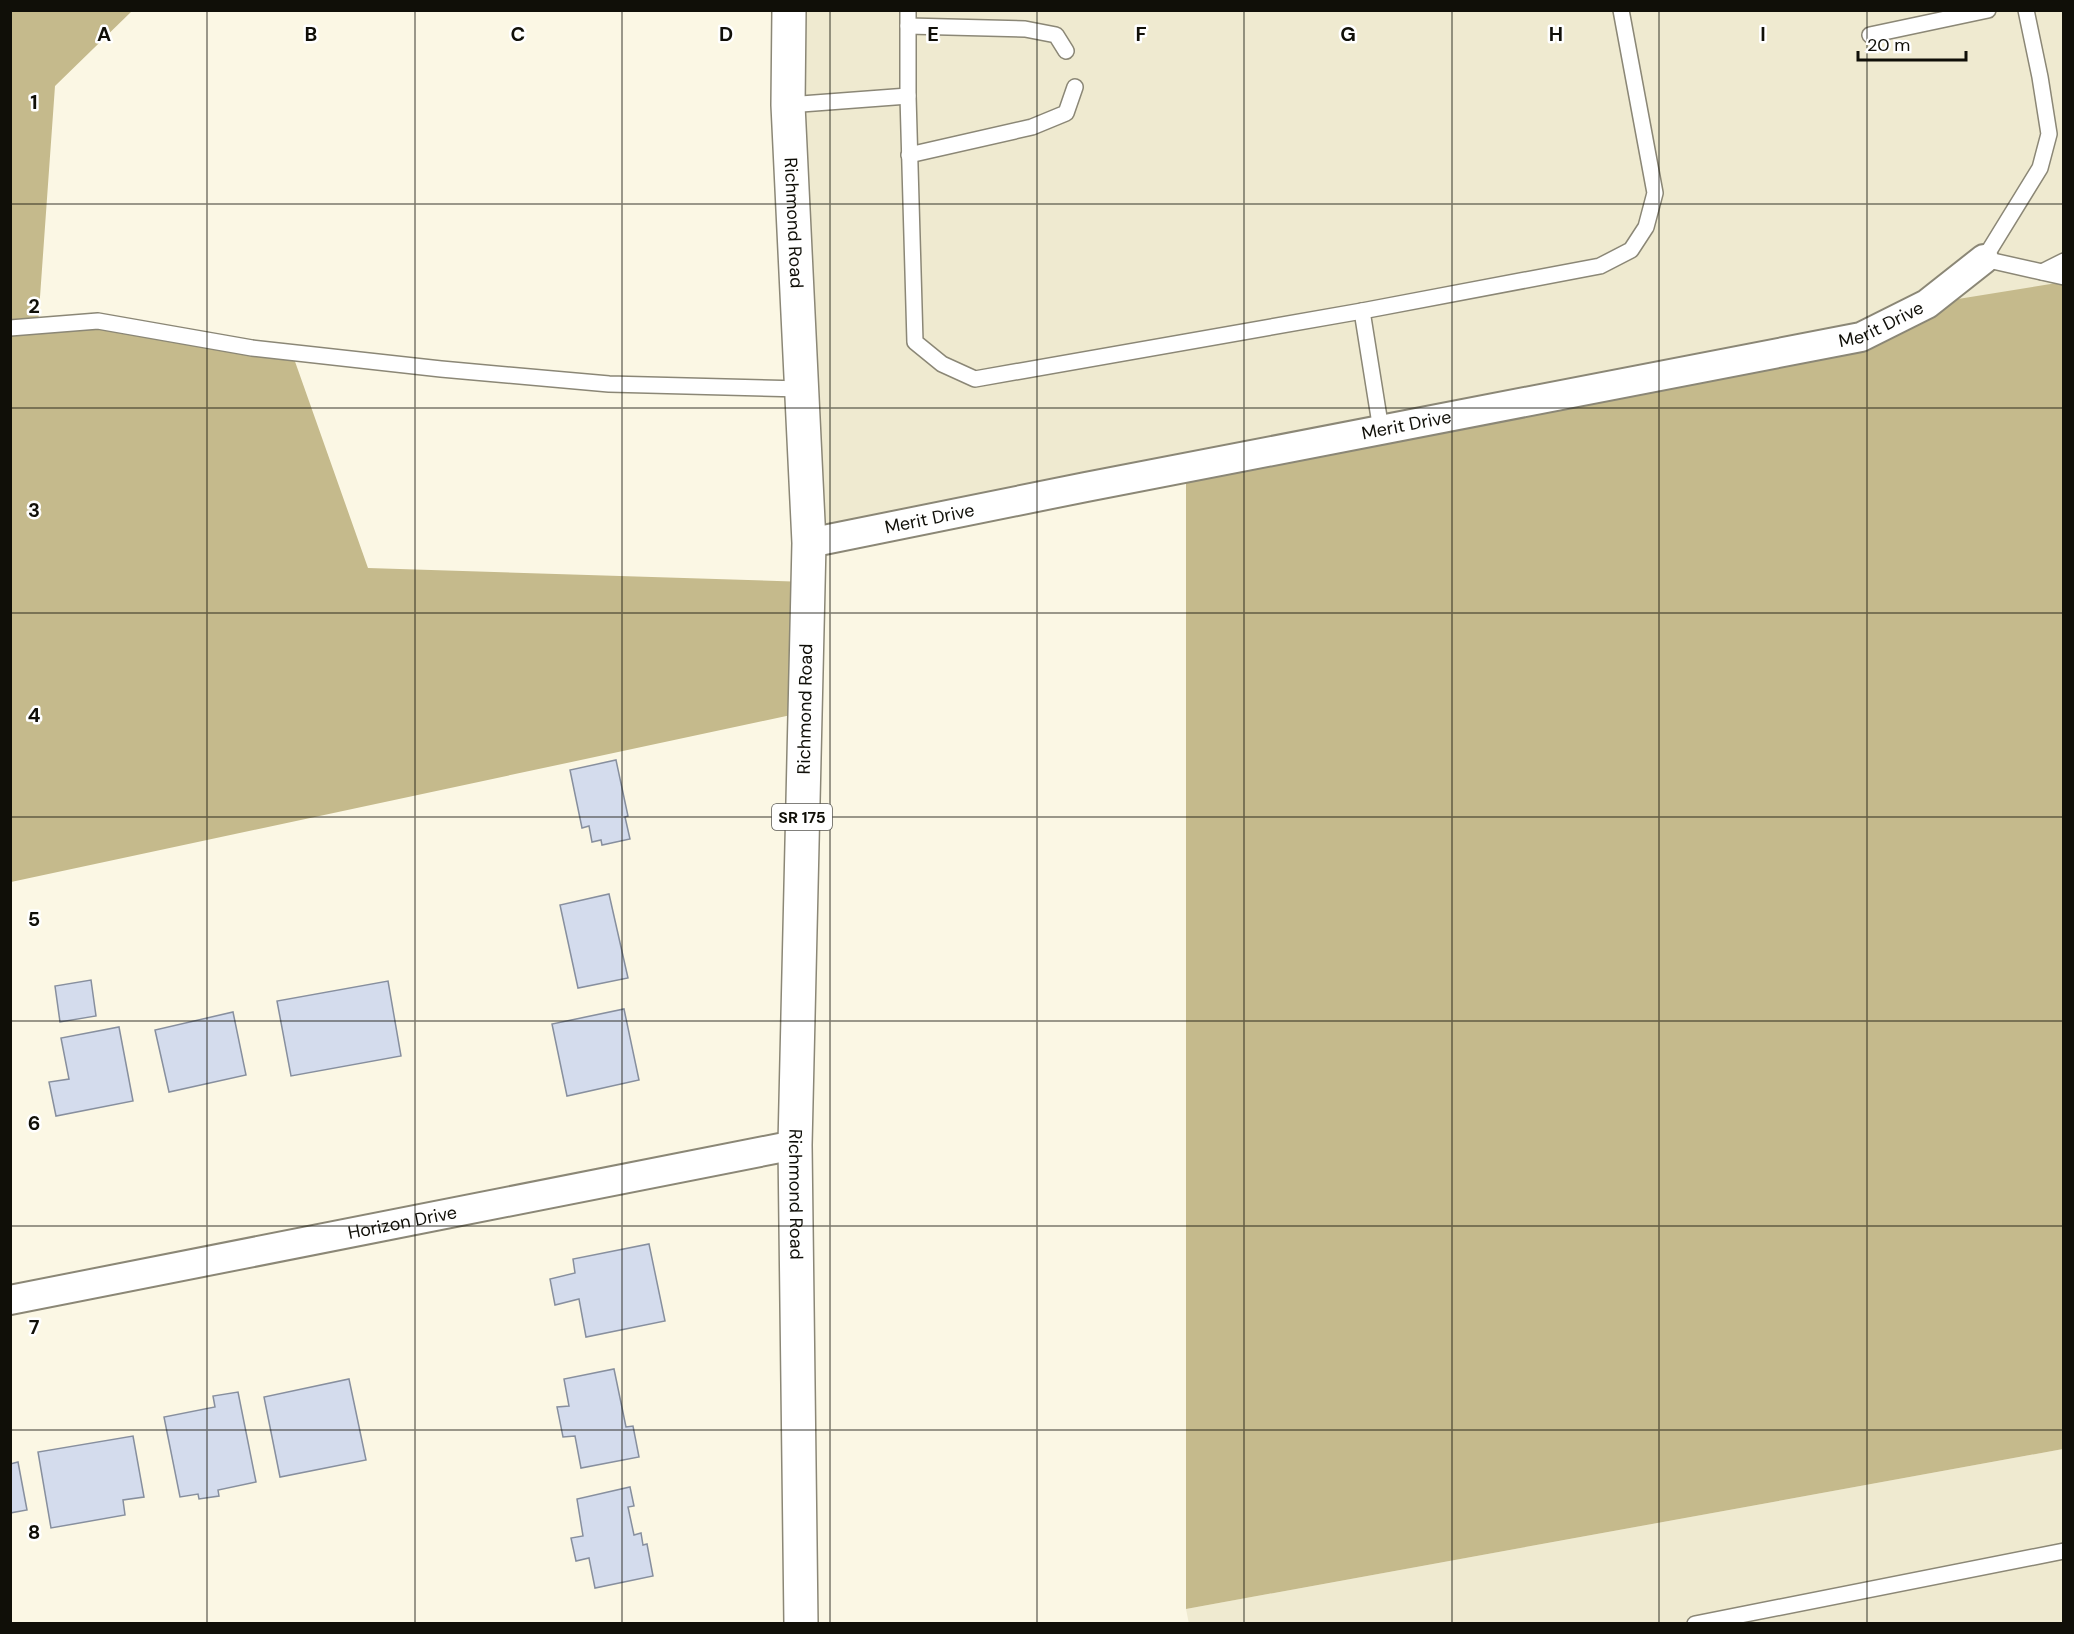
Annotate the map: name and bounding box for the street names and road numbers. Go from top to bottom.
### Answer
street label: Richmond Road [779,157,809,289]
street label: Merit Drive [1837,296,1928,353]
street label: Merit Drive [1360,405,1453,445]
street label: Merit Drive [883,498,976,539]
street label: Richmond Road [792,643,818,775]
road number: SR 175 [772,804,832,830]
street label: Richmond Road [783,1129,808,1260]
street label: Horizon Drive [346,1200,459,1245]

